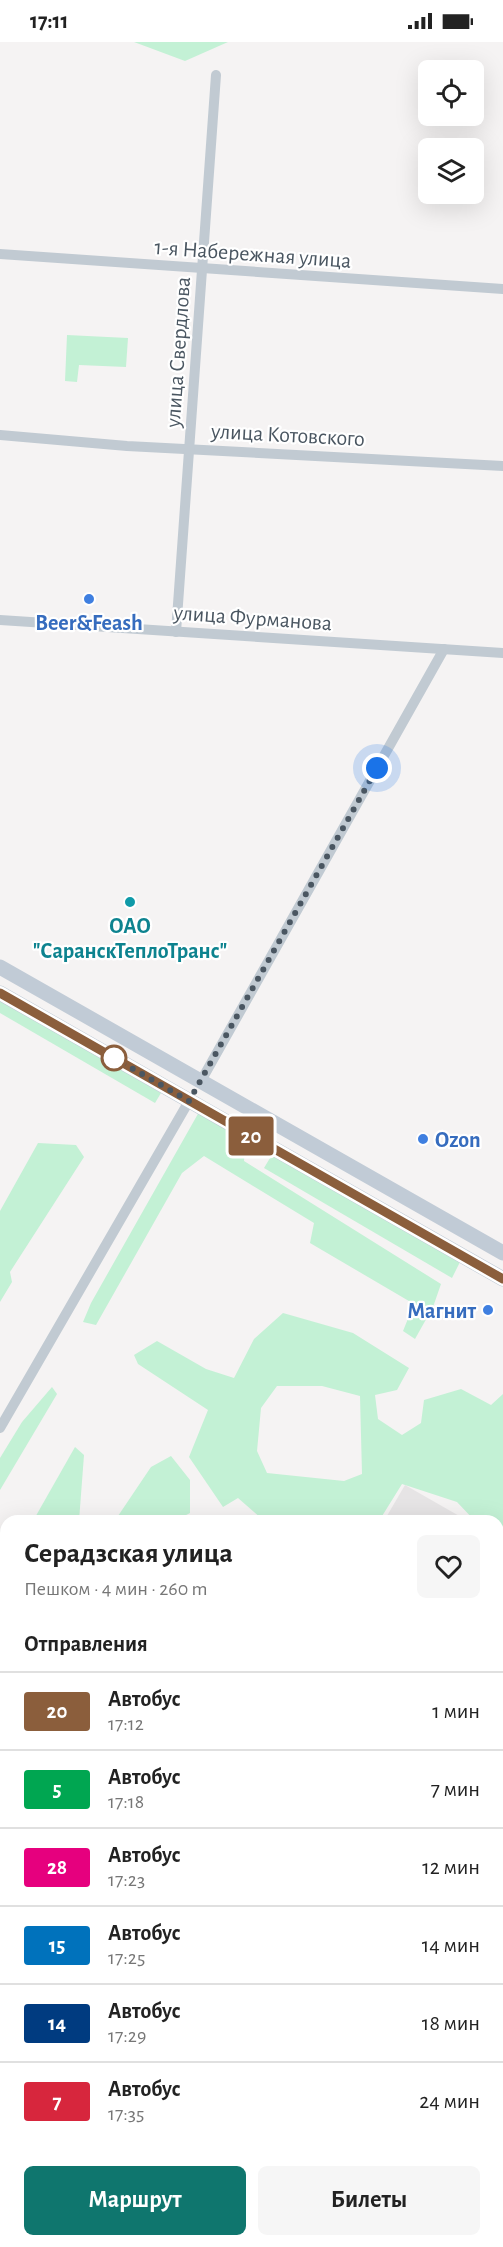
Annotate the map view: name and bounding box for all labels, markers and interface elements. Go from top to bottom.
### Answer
text: 17:11 [30,10,68,32]
map controls [418,60,484,204]
button: locate [418,60,484,126]
button: layers [418,138,484,204]
street label: 1-я Набережная улица [154,236,352,272]
street label: улица Свердлова [162,276,194,429]
street label: улица Котовского [210,420,365,450]
marker: Beer&Feash [82,592,96,606]
street label: улица Фурманова [172,601,333,635]
place label: Beer&Feash [35,612,143,634]
your location [362,753,392,783]
marker: ОАО "СаранскТеплоТранс" [123,895,137,909]
place label: ОАО "СаранскТеплоТранс" [33,915,227,962]
unlabelled marker [101,1045,127,1071]
line badge: 20 [224,1116,278,1156]
text: 20 [241,1126,261,1147]
place label: Ozon [435,1129,481,1151]
marker: Ozon [416,1132,430,1146]
place label: Магнит [407,1300,476,1322]
marker: Магнит [481,1303,495,1317]
button: heart [417,1535,480,1598]
text: Серадзская улица [24,1540,233,1568]
text: Пешком · 4 мин · 260 m [24,1579,208,1599]
text: Отправления [24,1633,148,1655]
text: Автобус [108,1688,181,1710]
text: 1 мин [432,1700,480,1722]
text: 20 [47,1701,67,1722]
text: 17:12 [108,1714,144,1734]
text: Автобус [108,1766,181,1788]
text: 7 мин [431,1778,480,1800]
text: 5 [52,1779,62,1800]
text: 17:18 [108,1792,144,1812]
text: Автобус [108,1844,181,1866]
text: 12 мин [422,1856,480,1878]
text: 28 [47,1857,67,1878]
text: 17:23 [108,1870,145,1890]
text: Автобус [108,1922,181,1944]
text: 14 мин [422,1934,480,1956]
text: 15 [49,1935,65,1956]
text: 17:25 [108,1948,145,1968]
text: Автобус [108,2000,181,2022]
text: 18 мин [422,2012,480,2034]
text: 14 [48,2013,66,2034]
text: 17:29 [108,2026,146,2046]
text: Автобус [108,2078,181,2100]
text: 24 мин [419,2090,480,2112]
text: 7 [52,2091,62,2112]
text: 17:35 [108,2104,144,2124]
button: Маршрут [24,2166,246,2235]
button: Билеты [258,2166,480,2235]

